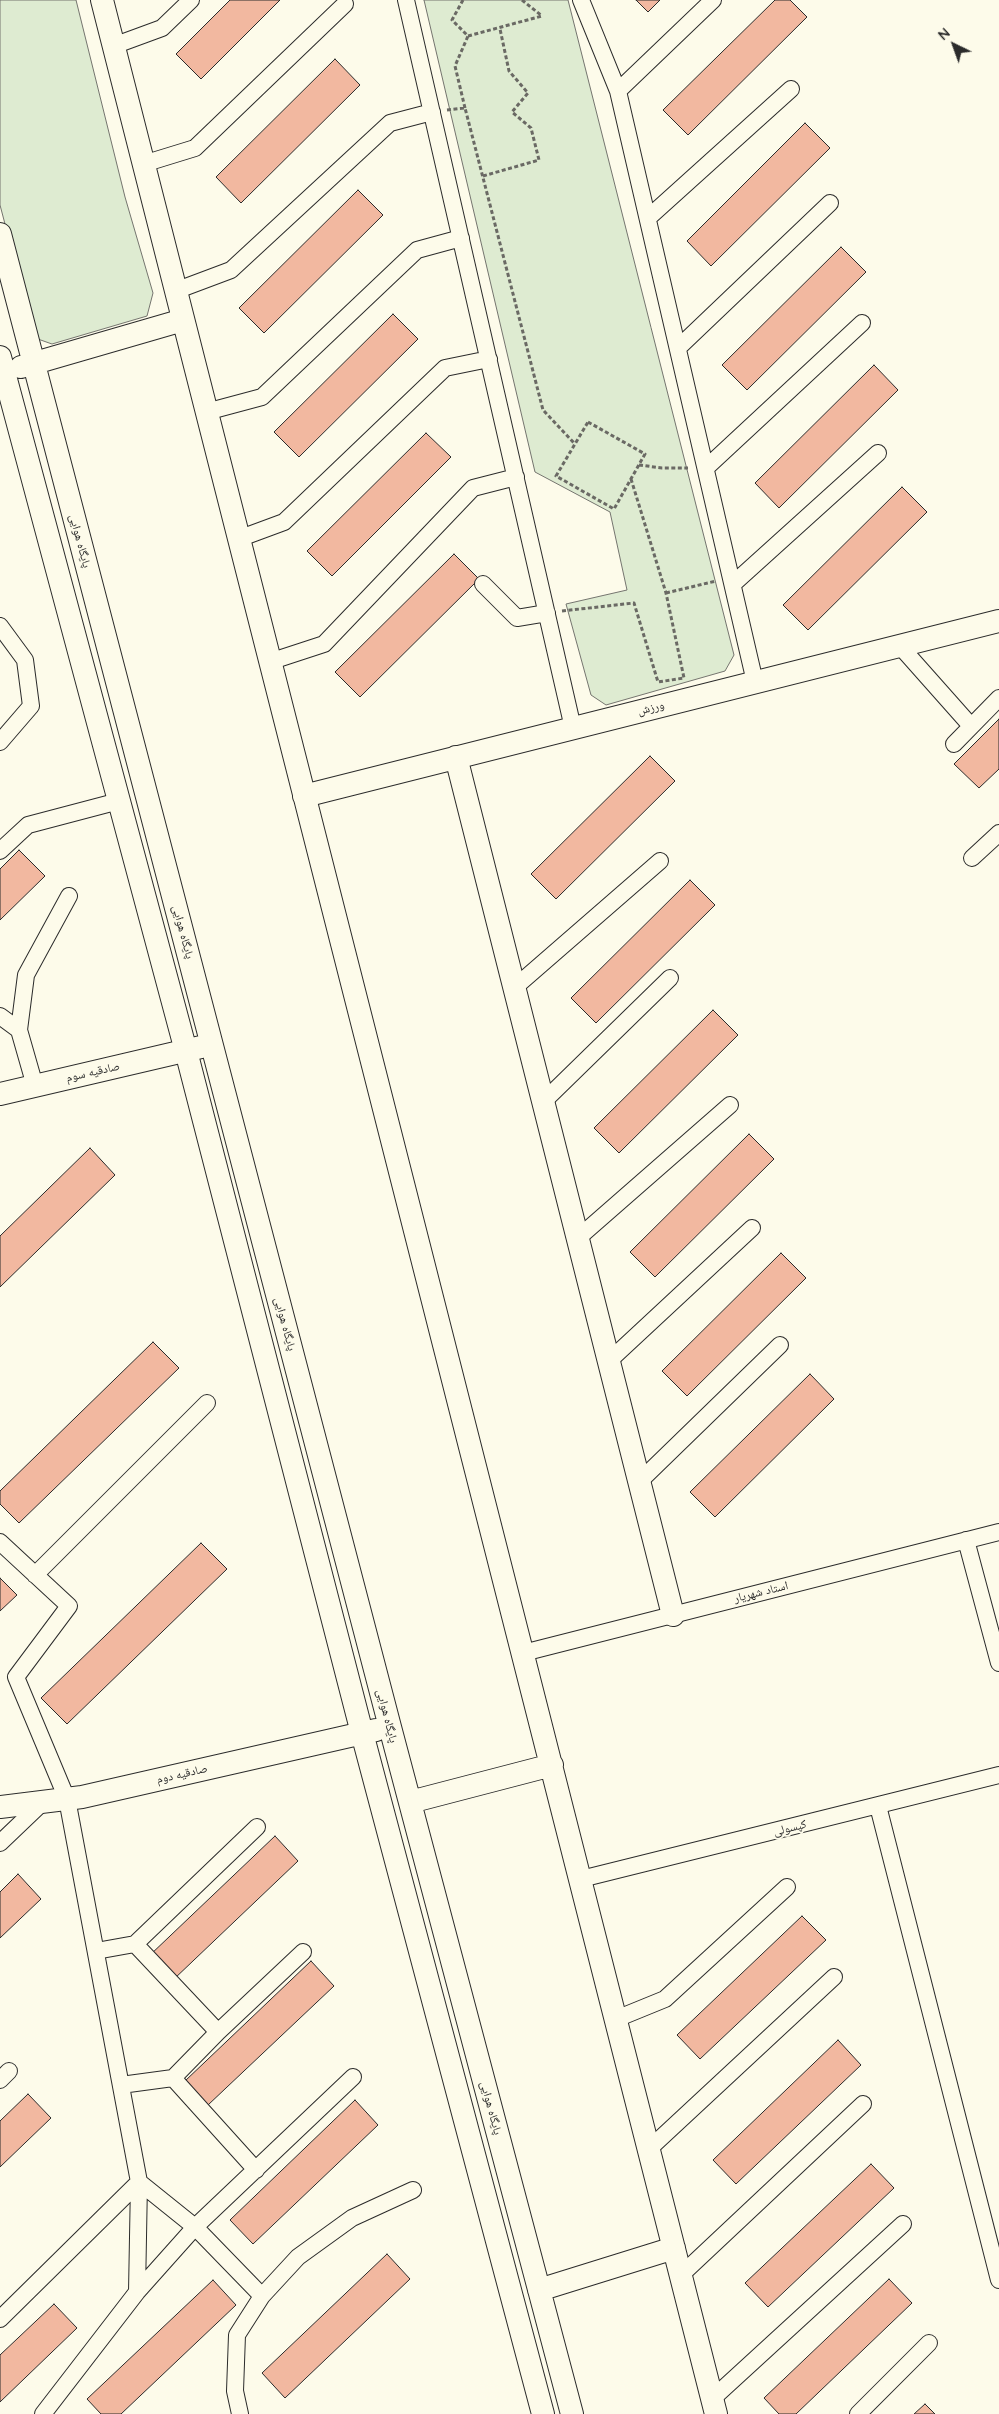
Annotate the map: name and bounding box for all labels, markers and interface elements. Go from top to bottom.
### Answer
north arrow [929,20,979,70]
text: N [934,24,954,44]
street label: پایگاه هوایی [66,513,94,569]
street label: ورزش [636,698,666,718]
street label: پایگاه هوایی [169,904,197,960]
street label: صادقیه سوم [65,1059,121,1085]
street label: پایگاه هوایی [271,1296,299,1352]
street label: استاد شهریار [732,1578,790,1606]
street label: پایگاه هوایی [373,1688,401,1744]
street label: صادقیه دوم [155,1761,209,1787]
street label: کپسولی [772,1817,808,1839]
street label: پایگاه هوایی [477,2080,505,2136]

